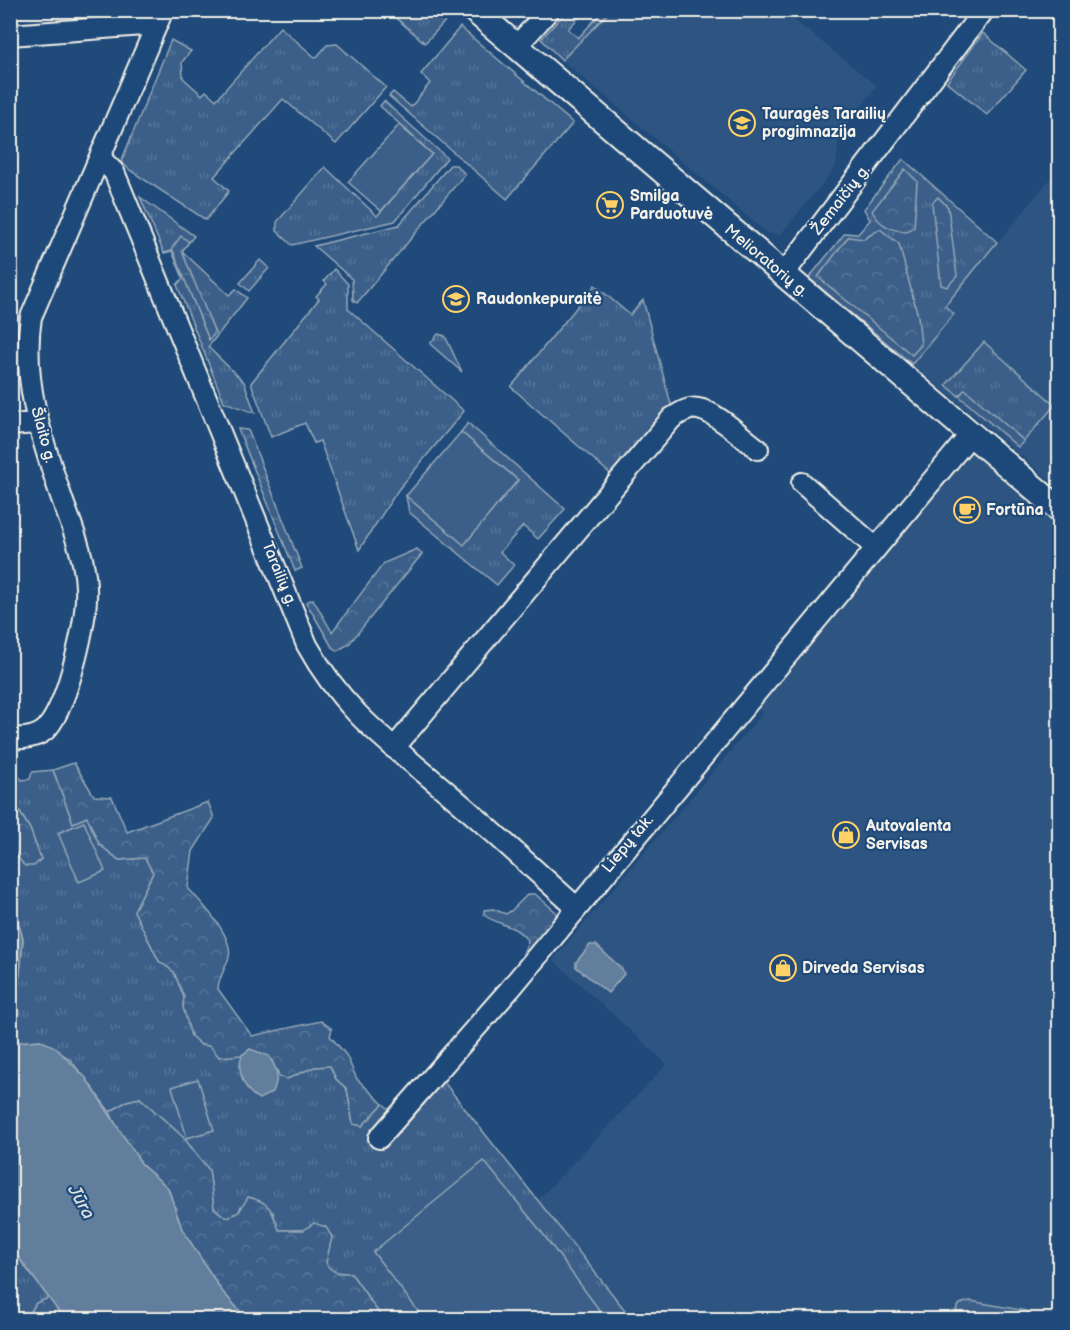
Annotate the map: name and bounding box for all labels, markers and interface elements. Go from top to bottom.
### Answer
place label: Tauragės Tarailių progimnazija [762,105,886,142]
school or university icon: Tauragės Tarailių progimnazija [727,108,757,138]
street label: Žemaičių g. [806,160,874,240]
place label: Smilga Parduotuvė [630,187,714,224]
supermarket icon: Smilga Parduotuvė [595,190,625,220]
street label: Melioratorių g. [720,221,812,301]
school or university icon: Raudonkepuraitė [441,284,471,314]
place label: Raudonkepuraitė [476,290,602,309]
street label: Šlaito g. [26,404,62,465]
cafe icon: Fortūna [952,495,982,525]
place label: Fortūna [986,501,1044,520]
street label: Tarailių g. [257,539,301,609]
street label: Liepų tak. [598,811,658,877]
place label: Autovalenta Servisas [865,817,951,854]
shop icon: Autovalenta Servisas [831,820,861,850]
shop icon: Dirveda Servisas [768,953,798,983]
place label: Dirveda Servisas [802,959,925,978]
water label: Jūra [63,1180,99,1223]

